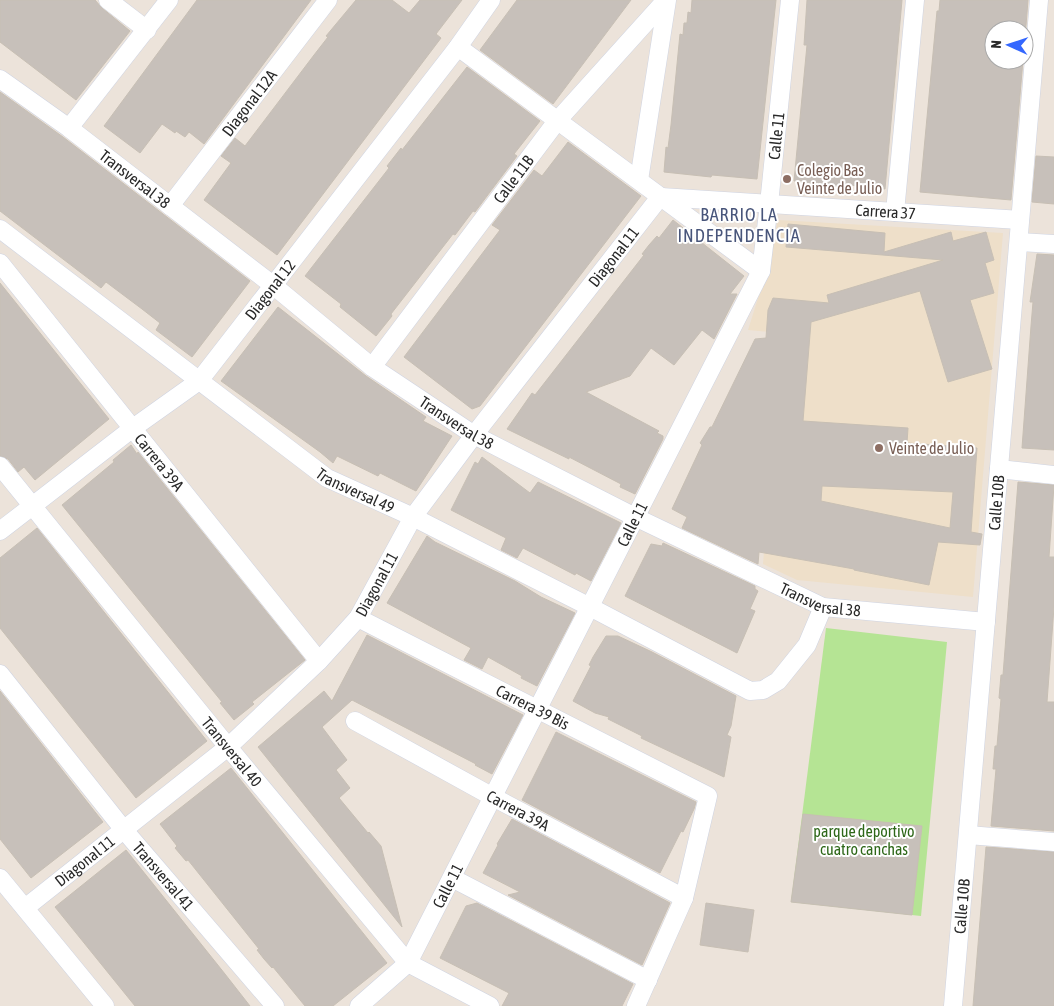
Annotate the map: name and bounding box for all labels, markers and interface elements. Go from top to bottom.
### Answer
north arrow [984,20,1034,70]
text: N [988,40,1004,49]
street label: Diagonal 12A [218,66,280,140]
street label: Calle 11 [765,111,787,160]
street label: Transversal 38 [96,146,174,212]
street label: Calle 11B [489,151,537,207]
place label: Colegio Bas Veinte de Julio [797,161,882,197]
marker: Colegio Bas Veinte de Julio [781,173,793,185]
street label: Carrera 37 [855,200,916,222]
district label: BARRIO LA INDEPENDENCIA [678,204,800,246]
street label: Diagonal 11 [585,223,642,290]
street label: Diagonal 12 [241,256,299,323]
street label: Transversal 38 [416,392,497,453]
street label: Carrera 39A [131,430,188,494]
place label: Veinte de Julio [889,439,974,457]
marker: Veinte de Julio [873,442,885,454]
street label: Transversal 49 [313,464,397,516]
street label: Calle 10B [985,474,1007,531]
street label: Calle 11 [613,499,651,549]
street label: Diagonal 11 [352,549,401,620]
street label: Transversal 38 [777,579,862,619]
street label: Carrera 39 Bis [493,681,573,733]
street label: Transversal 40 [198,713,266,790]
street label: Carrera 39A [484,786,553,834]
park label: parque deportivo cuatro canchas [813,822,915,858]
street label: Diagonal 11 [51,832,118,890]
street label: Transversal 41 [129,838,198,914]
street label: Calle 11 [429,860,466,911]
street label: Calle 10B [950,878,973,935]

